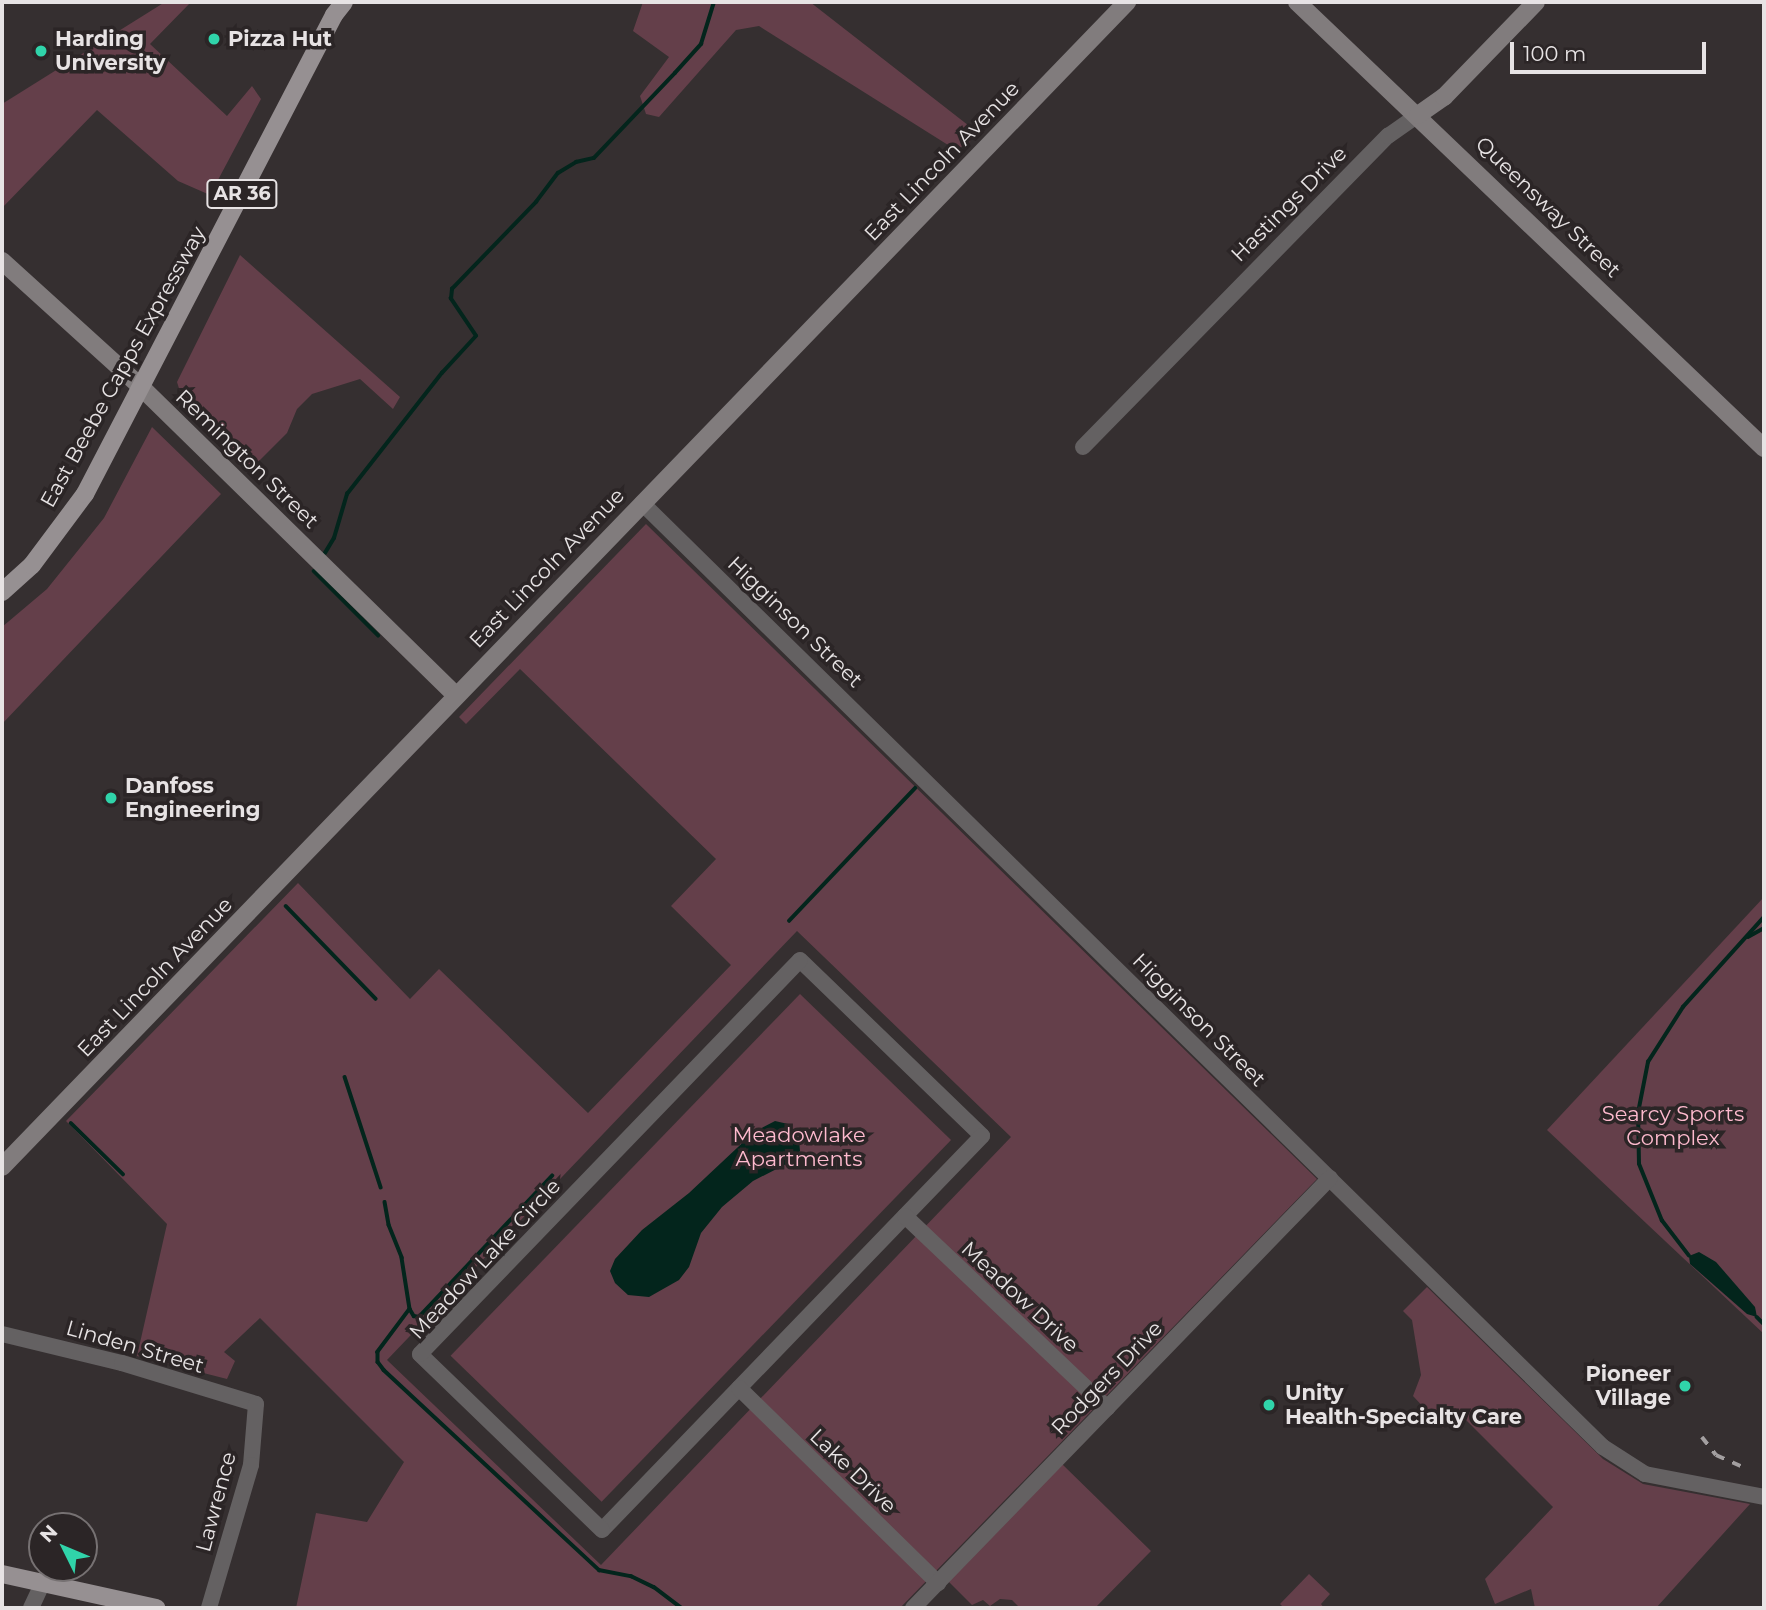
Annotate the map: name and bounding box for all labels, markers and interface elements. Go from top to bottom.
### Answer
place label: Harding University [55,26,166,76]
place label: Pizza Hut [228,26,332,52]
scale bar [1514,28,1710,72]
marker: Pizza Hut [206,31,222,47]
text: 100 m [1523,41,1586,66]
marker: Harding University [33,43,49,59]
street label: East Lincoln Avenue [859,76,1025,246]
street label: Queensway Street [1470,131,1626,283]
street label: Hastings Drive [1226,141,1352,267]
road number: AR 36 [205,178,279,210]
street label: East Beebe Capps Expressway [35,222,211,512]
street label: Remington Street [170,384,324,534]
street label: East Lincoln Avenue [464,483,630,653]
street label: Higginson Street [722,551,868,693]
place label: Danfoss Engineering [125,773,260,823]
marker: Danfoss Engineering [103,790,119,806]
street label: East Lincoln Avenue [72,892,238,1062]
street label: Higginson Street [1127,948,1271,1092]
park label: Searcy Sports Complex [1602,1101,1744,1151]
park label: Meadowlake Apartments [732,1122,866,1172]
street label: Meadow Lake Circle [404,1174,566,1344]
street label: Meadow Drive [956,1236,1084,1358]
street label: Linden Street [63,1315,207,1379]
street label: Rodgers Drive [1046,1316,1168,1440]
place label: Pioneer Village [1585,1361,1671,1411]
marker: Pioneer Village [1677,1378,1693,1394]
place label: Unity Health-Specialty Care [1285,1380,1522,1430]
marker: Unity Health-Specialty Care [1259,1395,1279,1415]
street label: Lake Drive [805,1424,901,1518]
street label: Lawrence [191,1449,241,1555]
north arrow [28,1512,98,1582]
text: N [35,1520,62,1547]

